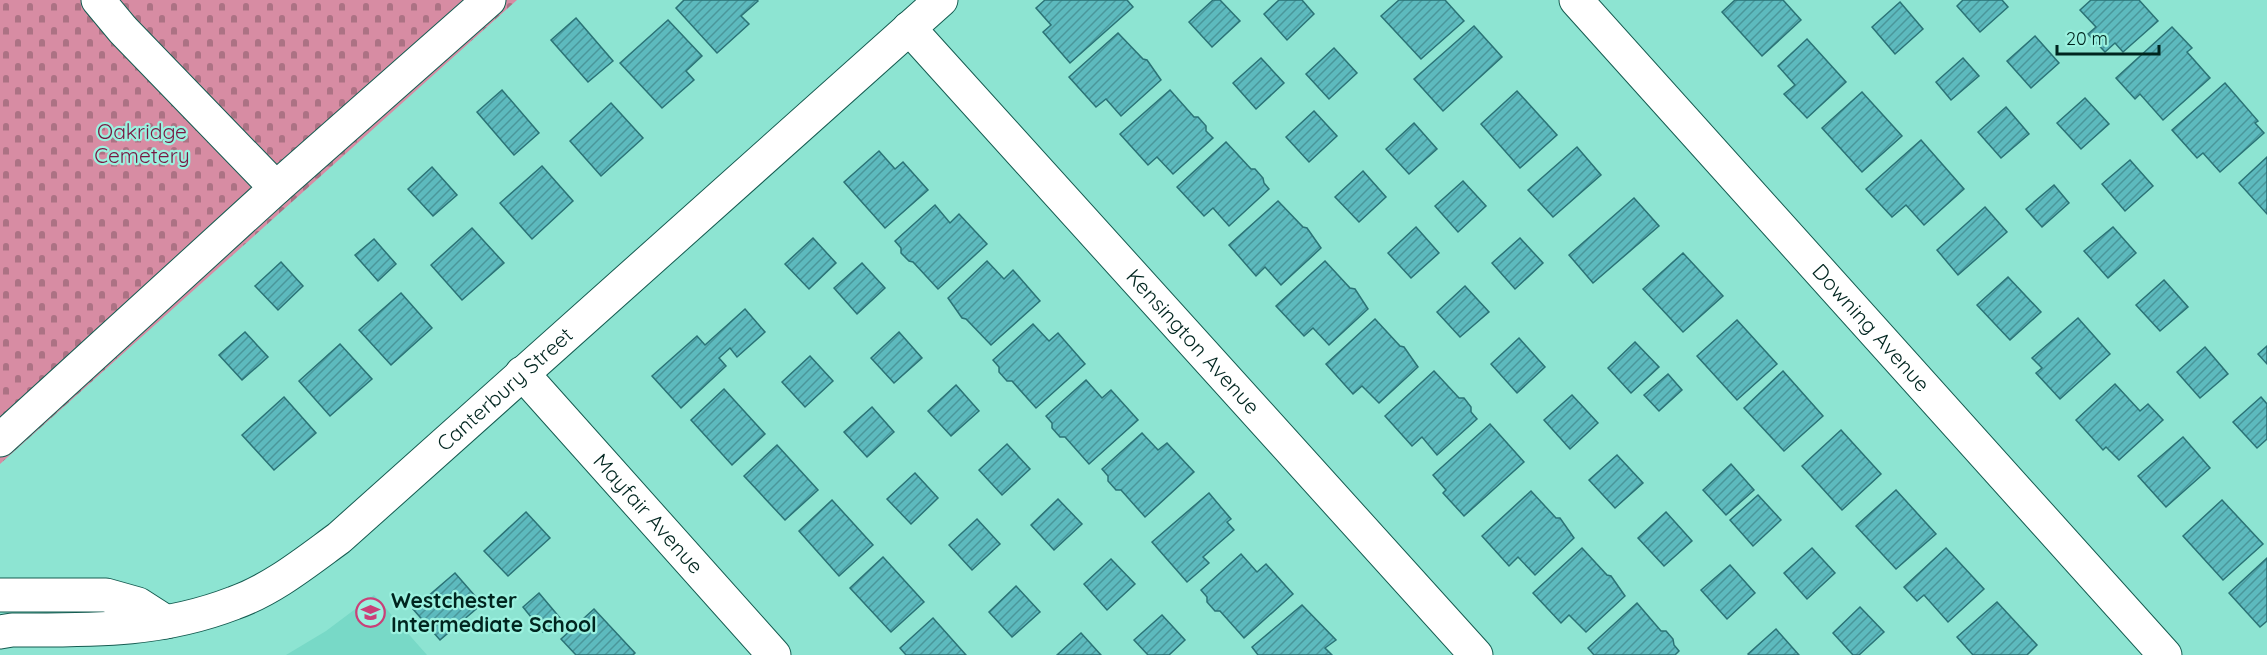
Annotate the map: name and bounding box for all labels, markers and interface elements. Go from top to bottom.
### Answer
scale bar [2057,18,2159,56]
text: 20 m [2066,27,2108,50]
park label: Oakridge Cemetery [94,118,190,168]
street label: Downing Avenue [1807,258,1936,397]
street label: Kensington Avenue [1121,263,1266,419]
street label: Canterbury Street [431,321,578,456]
street label: Mayfair Avenue [588,448,709,579]
place label: Westchester Intermediate School [391,587,597,637]
school or university icon: Westchester Intermediate School [354,597,386,629]

